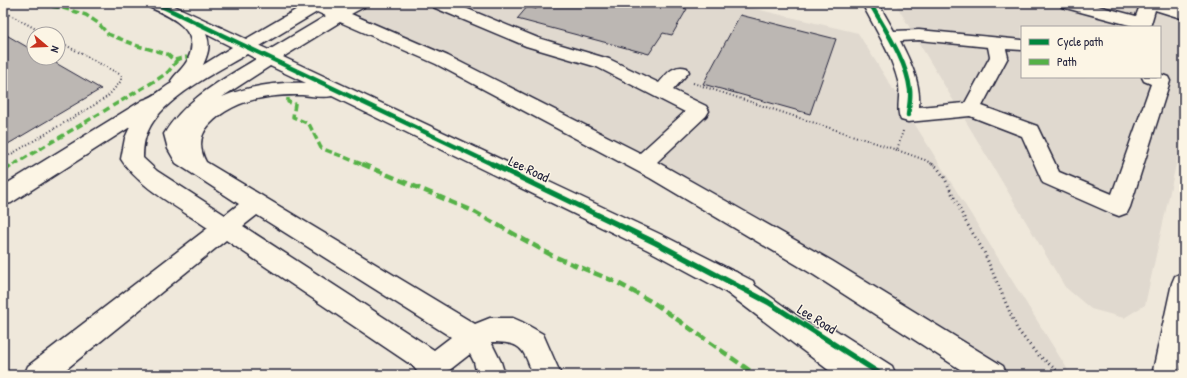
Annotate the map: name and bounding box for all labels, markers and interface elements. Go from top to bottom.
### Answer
north arrow [26,26,66,66]
legend [1021,26,1161,78]
text: Cycle path [1057,33,1103,50]
text: N [48,44,63,54]
text: Path [1057,53,1077,70]
street label: Lee Road [506,151,553,186]
street label: Lee Road [794,299,841,338]

